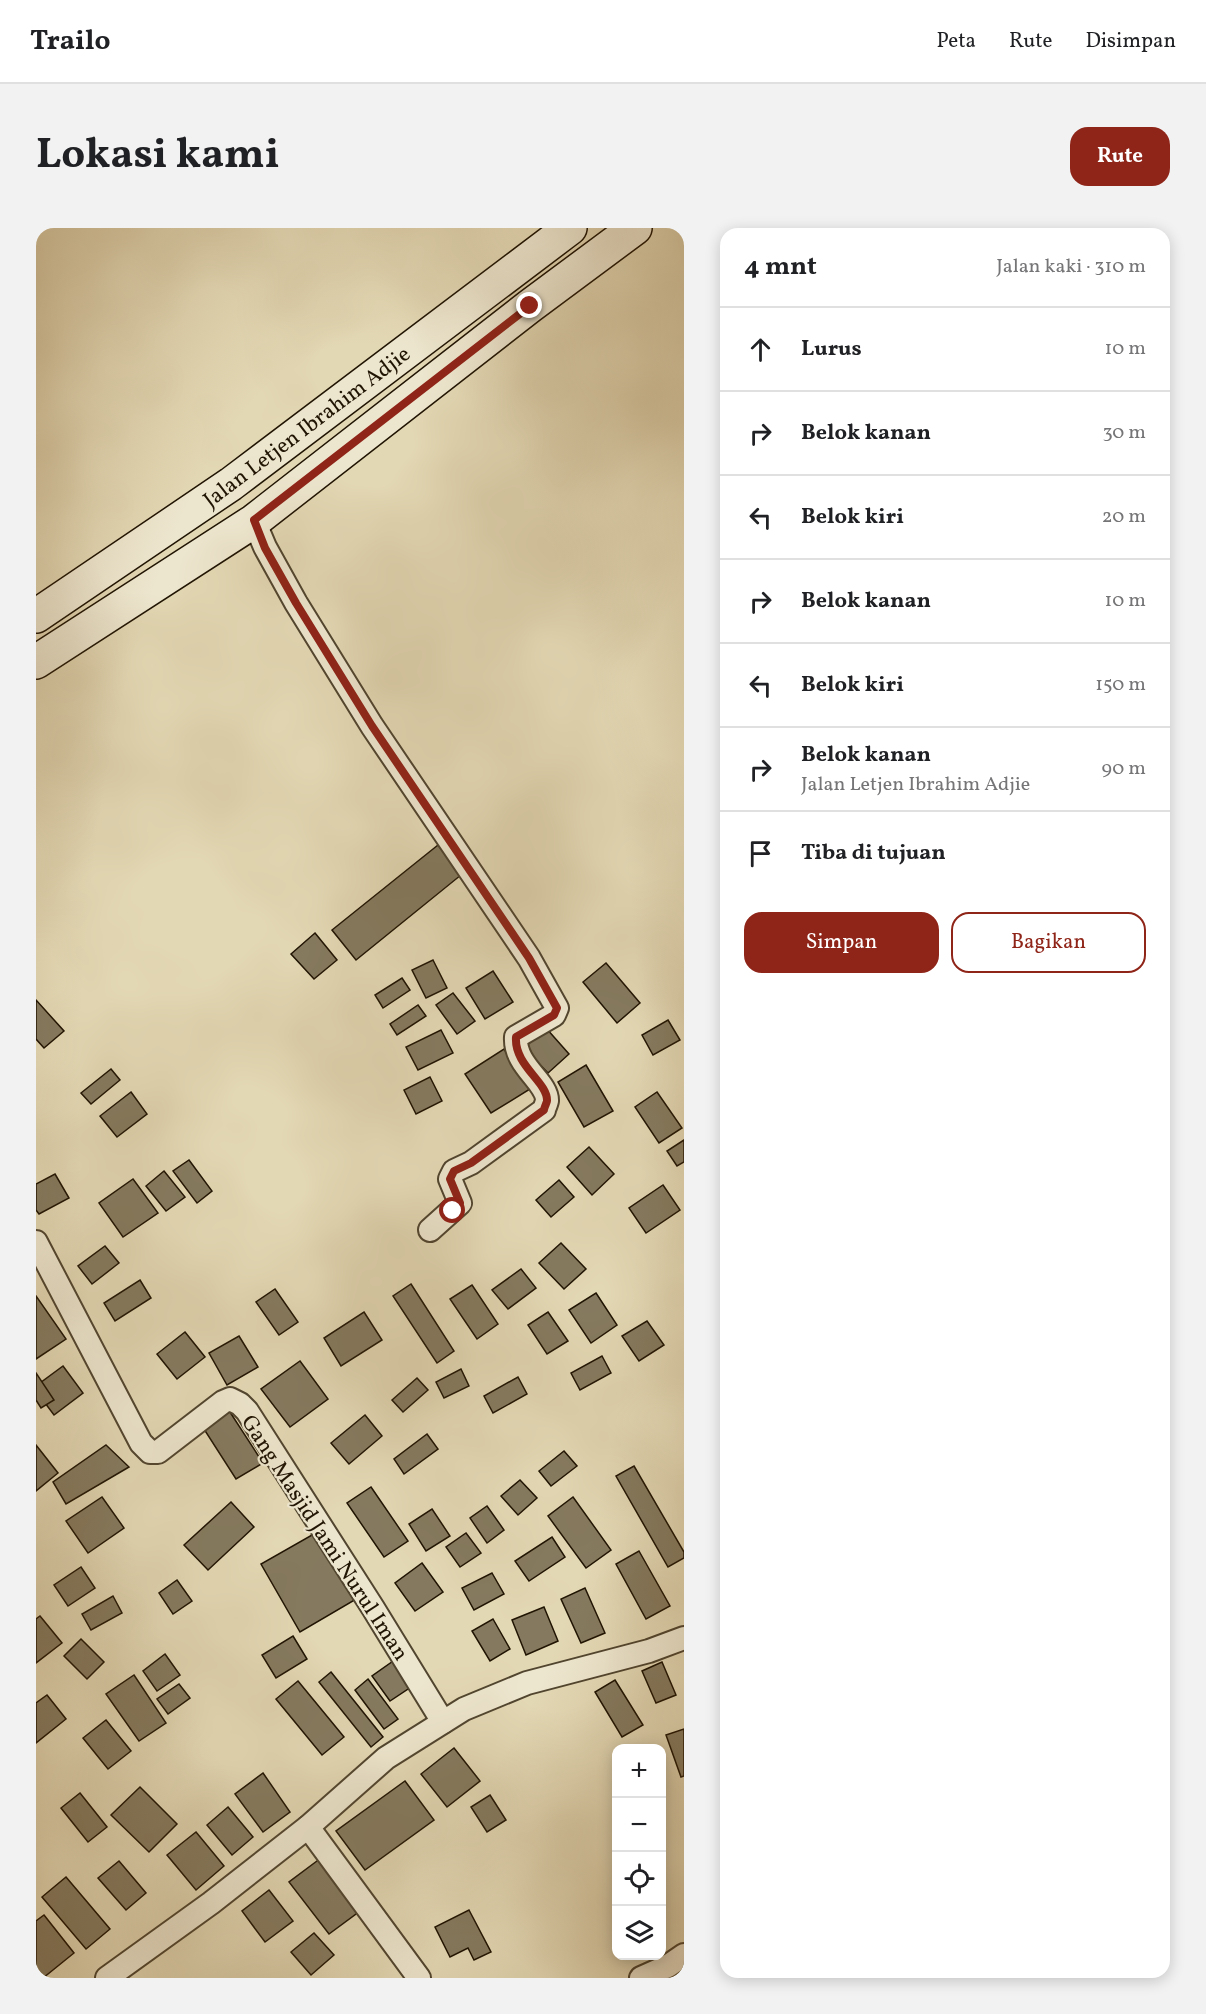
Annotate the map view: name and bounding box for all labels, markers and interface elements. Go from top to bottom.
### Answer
text: Trailo [30,22,111,61]
text: Peta [937,27,976,56]
text: Rute [1009,27,1052,56]
text: Disimpan [1085,27,1176,56]
text: Lokasi kami [36,127,280,186]
button: Rute [1070,127,1170,186]
text: 4 mnt [744,249,817,285]
text: Jalan kaki · 310 m [996,253,1146,281]
route end [516,292,542,318]
icon: ahead [744,333,777,366]
text: Lurus [801,334,862,365]
text: 10 m [1105,335,1146,363]
street label: Jalan Letjen Ibrahim Adjie [197,340,418,516]
icon: right [744,417,777,450]
text: Belok kanan [801,418,931,449]
text: 30 m [1102,419,1146,447]
icon: left [744,501,777,534]
text: Belok kiri [801,502,904,533]
text: 20 m [1102,503,1146,531]
icon: right [744,585,777,618]
text: Belok kanan [801,586,931,617]
text: 10 m [1105,587,1146,615]
icon: left [744,669,777,702]
text: Belok kiri [801,670,904,701]
text: 150 m [1095,671,1146,699]
text: Belok kanan [801,740,931,771]
icon: right [744,753,777,786]
text: 90 m [1102,755,1146,783]
text: Jalan Letjen Ibrahim Adjie [801,771,1030,799]
icon: arrive [744,837,777,870]
text: Tiba di tujuan [801,838,946,869]
button: Simpan [744,912,939,973]
button: Bagikan [951,912,1146,973]
route start [439,1197,465,1223]
street label: Gang Masjid Jami Nurul Iman [233,1409,415,1667]
map controls [612,1744,666,1960]
button: + [612,1744,666,1798]
button: − [612,1798,666,1852]
button: locate [612,1852,666,1906]
button: layers [612,1906,666,1960]

